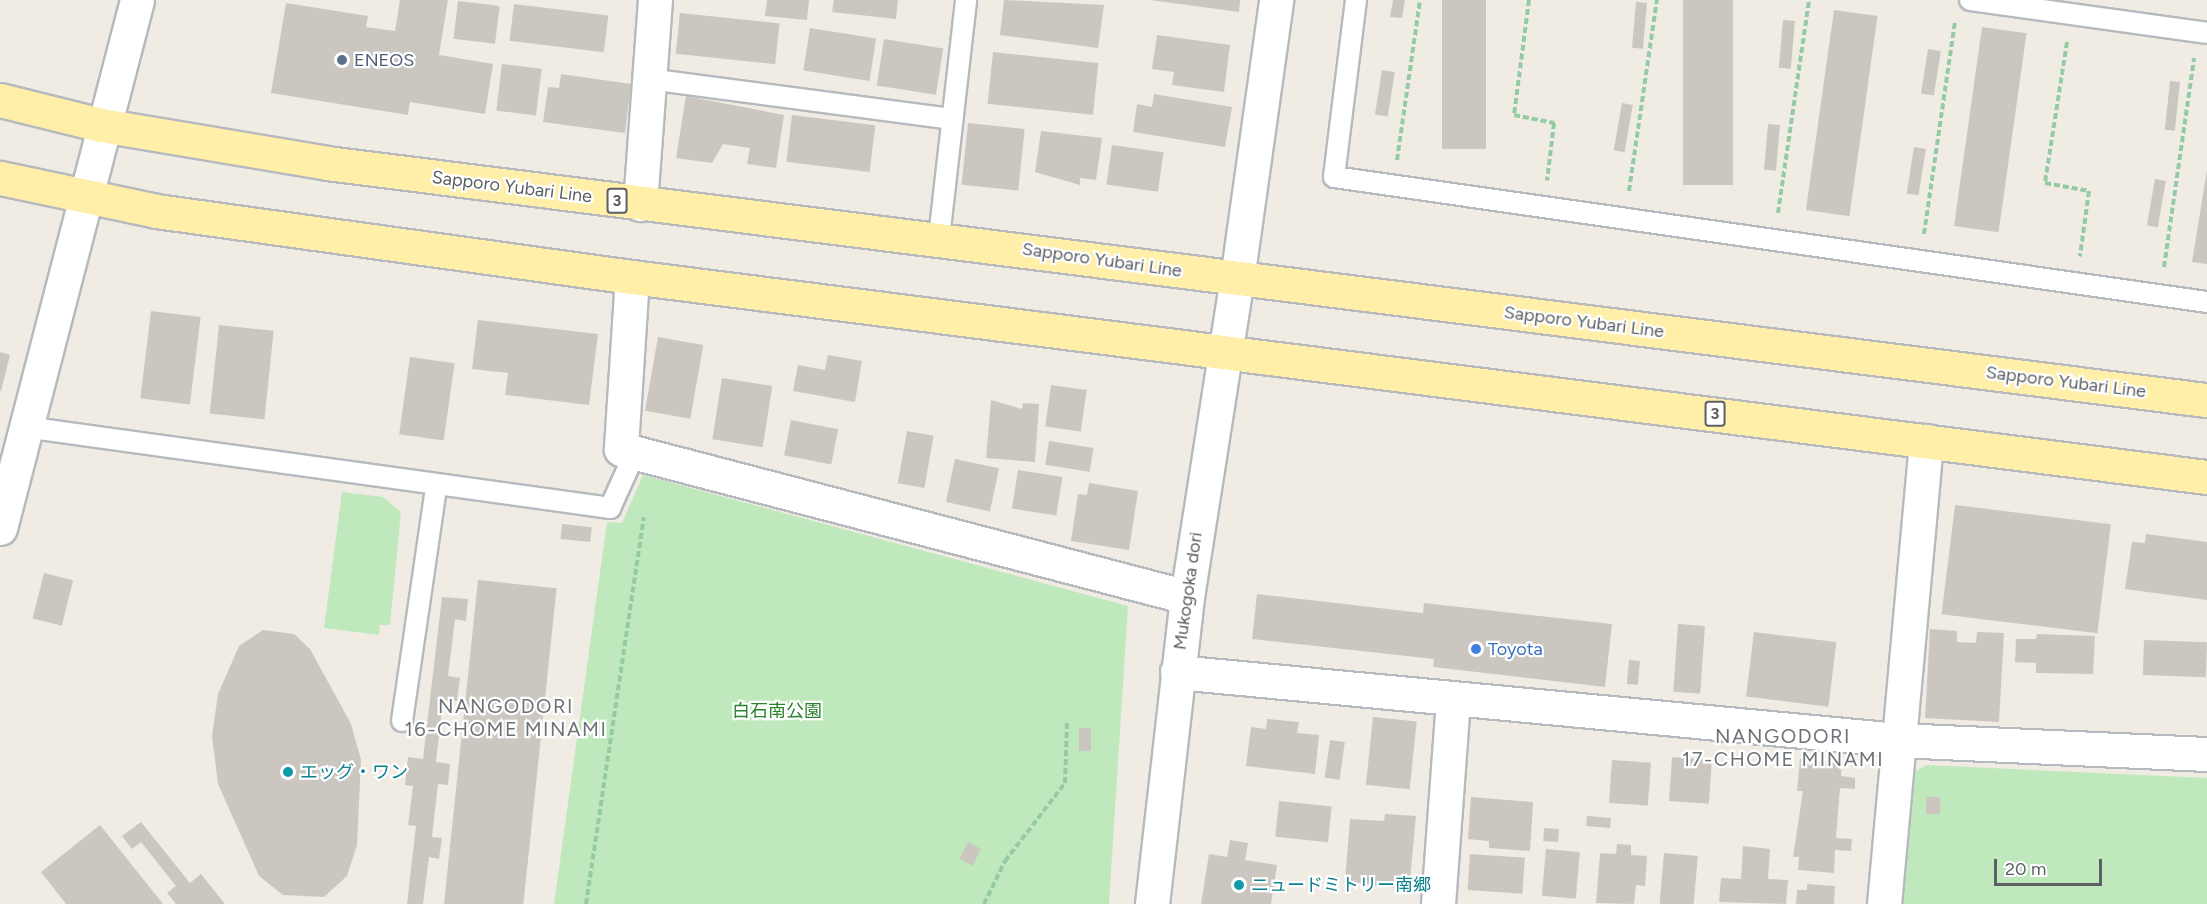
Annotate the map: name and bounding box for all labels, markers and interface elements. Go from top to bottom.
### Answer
place label: ENEOS [354,49,414,71]
marker: ENEOS [335,53,349,67]
street label: Sapporo Yubari Line [431,166,593,208]
road number: 3 [606,188,628,214]
street label: Sapporo Yubari Line [1021,238,1183,282]
street label: Sapporo Yubari Line [1503,301,1665,343]
street label: Sapporo Yubari Line [1985,361,2147,403]
road number: 3 [1704,401,1726,427]
street label: Mukogoka dori [1169,531,1207,651]
place label: Toyota [1488,638,1543,660]
marker: Toyota [1469,642,1483,656]
district label: NANGODORI 16-CHOME MINAMI [405,695,607,742]
park label: 白石南公園 [732,700,822,722]
district label: NANGODORI 17-CHOME MINAMI [1682,725,1884,772]
place label: エッグ・ワン [300,761,408,783]
marker: エッグ・ワン [281,765,295,779]
scale bar [1997,847,2105,885]
text: 20 m [2005,858,2046,880]
place label: ニュードミトリー南郷 [1251,874,1431,896]
marker: ニュードミトリー南郷 [1232,878,1246,892]

